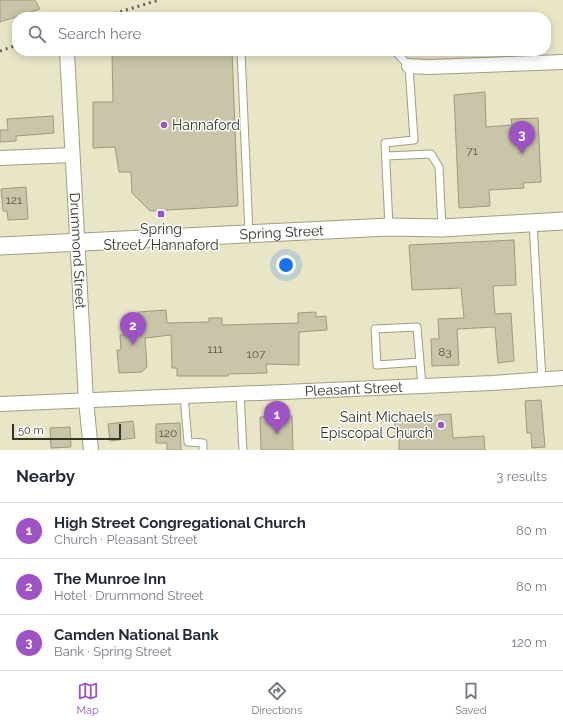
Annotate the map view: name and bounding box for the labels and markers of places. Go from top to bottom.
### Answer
place label: Hannaford [172,117,240,133]
marker: Hannaford [159,120,169,130]
pin: 3 [509,121,535,154]
marker: Spring Street/Hannaford [156,209,166,219]
place label: Spring Street/Hannaford [103,221,219,253]
pin: 2 [120,312,146,345]
pin: 1 [264,401,290,434]
place label: Saint Michaels Episcopal Church [320,409,433,441]
marker: Saint Michaels Episcopal Church [436,420,446,430]

